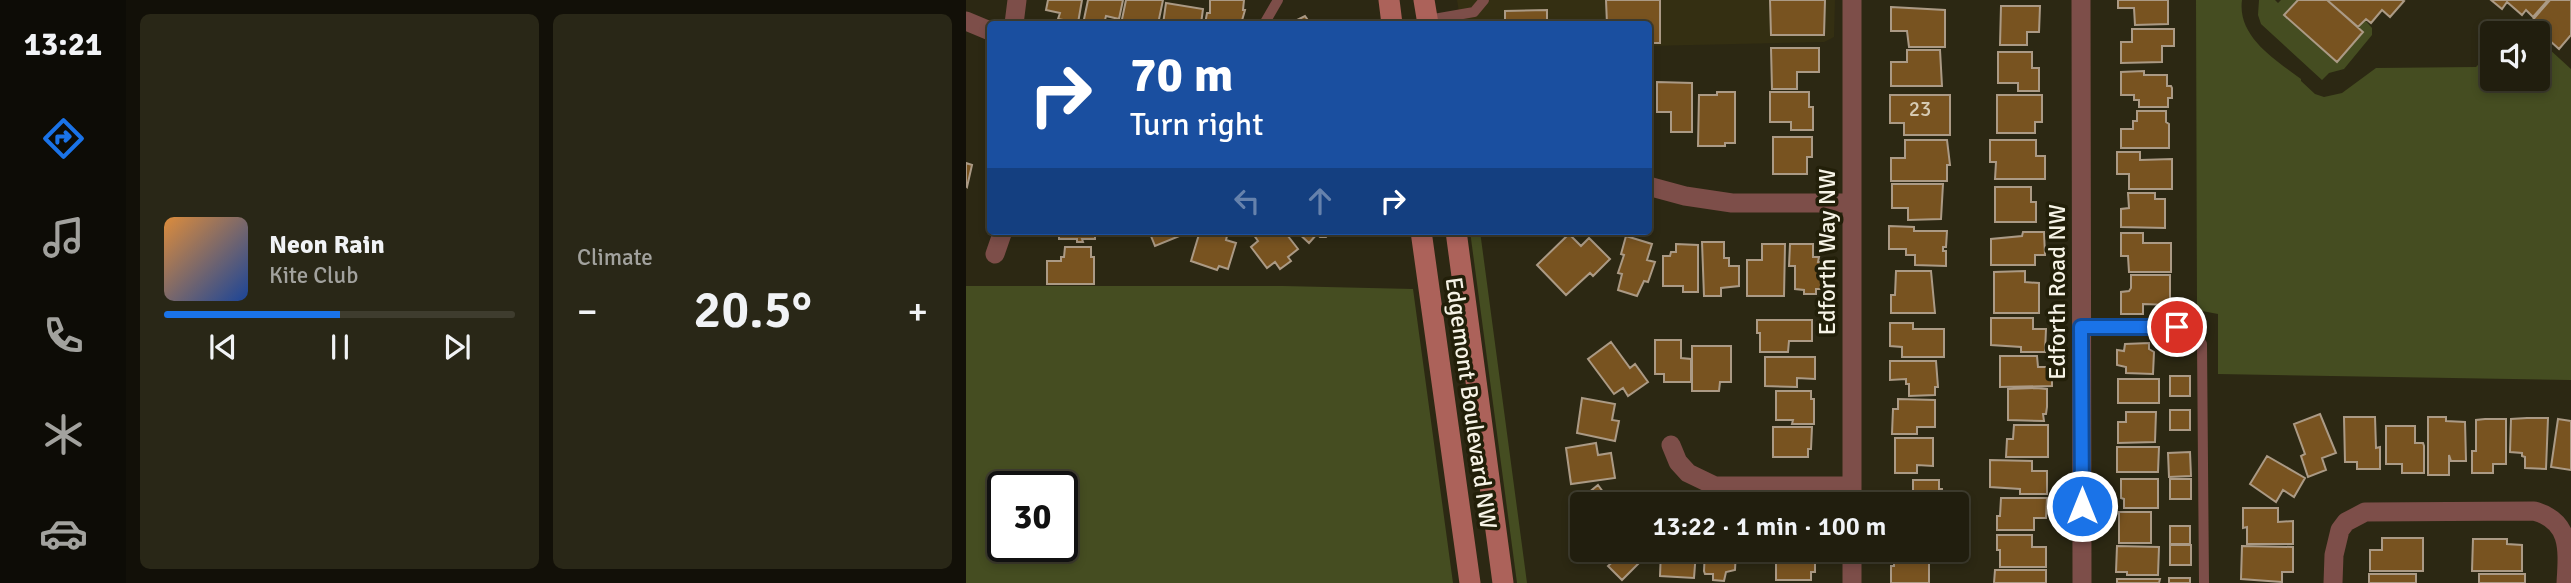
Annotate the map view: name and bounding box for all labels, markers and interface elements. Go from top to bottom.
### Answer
map controls [2480,21,2550,91]
button: sound [2480,21,2550,91]
text: 13:21 [24,25,102,64]
text: 70 m [1130,45,1233,105]
icon: right [1015,49,1106,140]
house number: 23 [1909,96,1931,122]
text: Turn right [1130,105,1263,144]
icon: directions [39,114,88,163]
street label: Edforth Way NW [1812,168,1842,336]
icon: left [1228,182,1266,220]
icon: ahead [1301,182,1339,220]
icon: right [1374,182,1412,220]
street label: Edforth Road NW [2042,204,2072,380]
icon: music [39,213,88,262]
text: Neon Rain [269,229,385,261]
text: Climate [577,243,653,272]
text: Kite Club [269,261,358,290]
street label: Edgemont Boulevard NW [1438,275,1504,531]
text: 20.5° [693,278,812,342]
text: − [577,288,598,335]
text: + [907,288,928,335]
pin [2147,297,2207,357]
icon: arrive [2158,308,2196,346]
icon: phone [39,311,88,360]
icon: previous [204,328,242,366]
icon: pause [321,328,359,366]
icon: next [438,328,476,366]
icon: climate [39,410,88,459]
position arrow [2045,469,2119,543]
speed limit sign: 30 [987,471,1078,562]
icon: car [39,509,88,558]
text: 13:22 · 1 min · 100 m [1653,511,1886,543]

